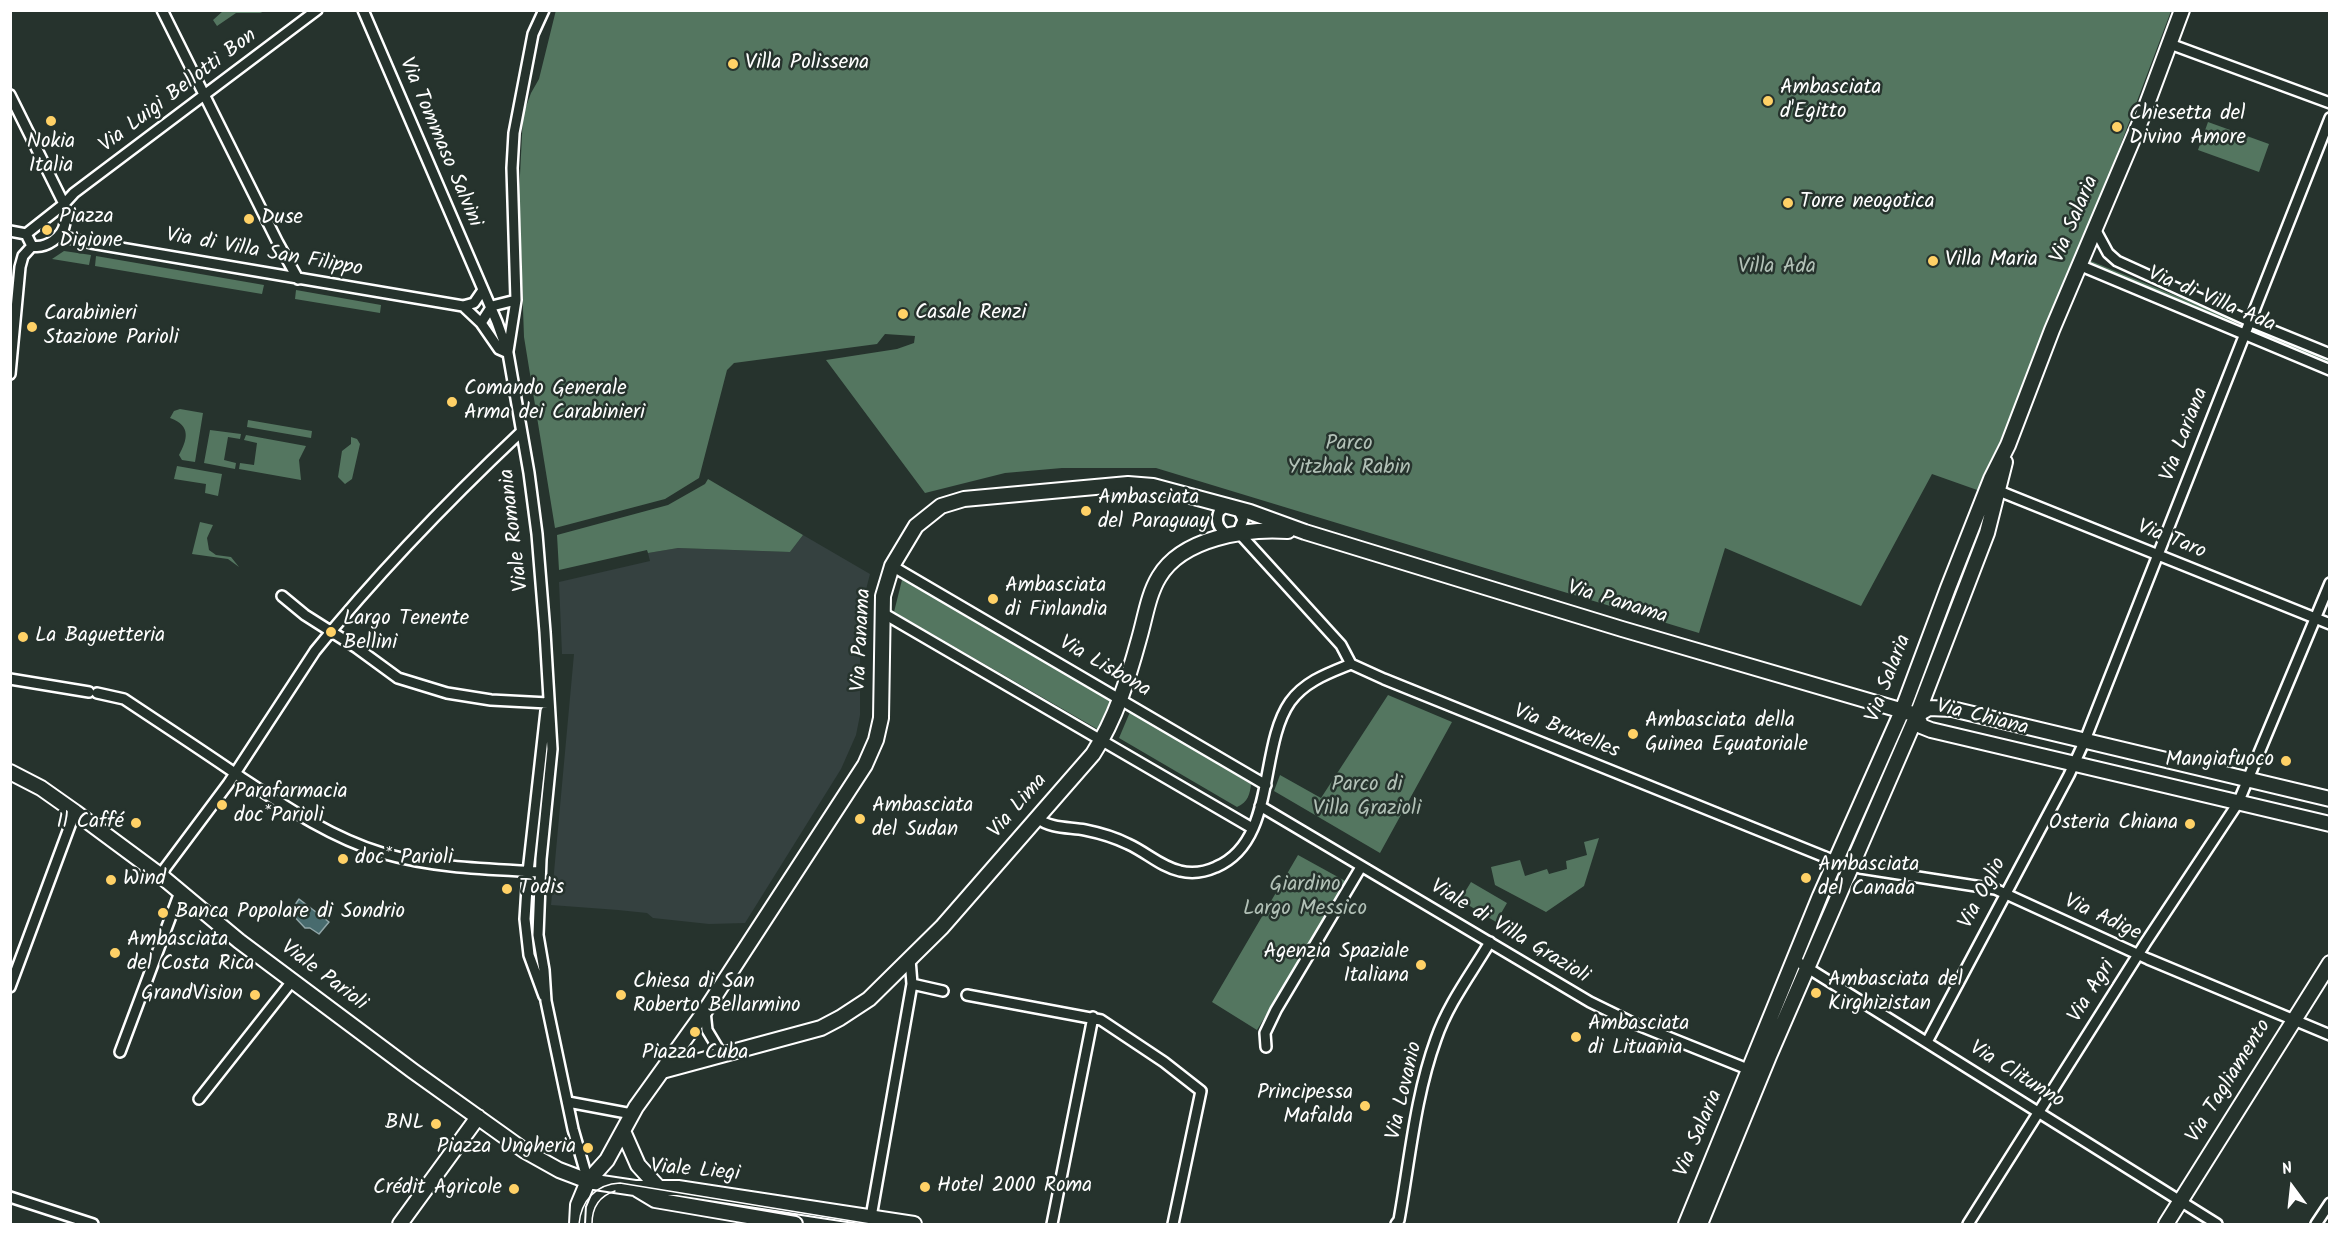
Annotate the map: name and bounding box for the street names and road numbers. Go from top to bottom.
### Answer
street label: Via Luigi Bellotti Bon [95,25,263,159]
street label: Via Tommaso Salvini [392,55,486,231]
street label: Via Salaria [2046,173,2106,267]
street label: Via di Villa San Filippo [164,224,364,284]
street label: Via di Villa Ada [2143,263,2279,339]
street label: Via Lariana [2157,384,2215,486]
street label: Viale Romania [496,467,536,593]
street label: Via Taro [2133,516,2209,566]
street label: Via Panama [1564,577,1670,631]
street label: Via Panama [848,588,878,692]
street label: Via Salaria [1862,631,1918,727]
street label: Via Lisbona [1054,632,1154,704]
street label: Via Chiana [1933,695,2031,743]
street label: Via Bruxelles [1509,700,1623,766]
street label: Via Lima [984,770,1054,844]
street label: Via Oglio [1955,854,2013,934]
street label: Viale di Villa Grazioli [1425,876,1593,990]
street label: Via Adige [2059,890,2145,948]
street label: Viale Parioli [275,936,371,1018]
street label: Via Agri [2064,956,2122,1028]
street label: Via Tagliamento [2182,1016,2278,1148]
street label: Via Clitunno [1964,1037,2068,1115]
street label: Via Lovanio [1382,1040,1430,1142]
street label: Via Salaria [1670,1087,1730,1181]
street label: Viale Liegi [649,1156,741,1188]

